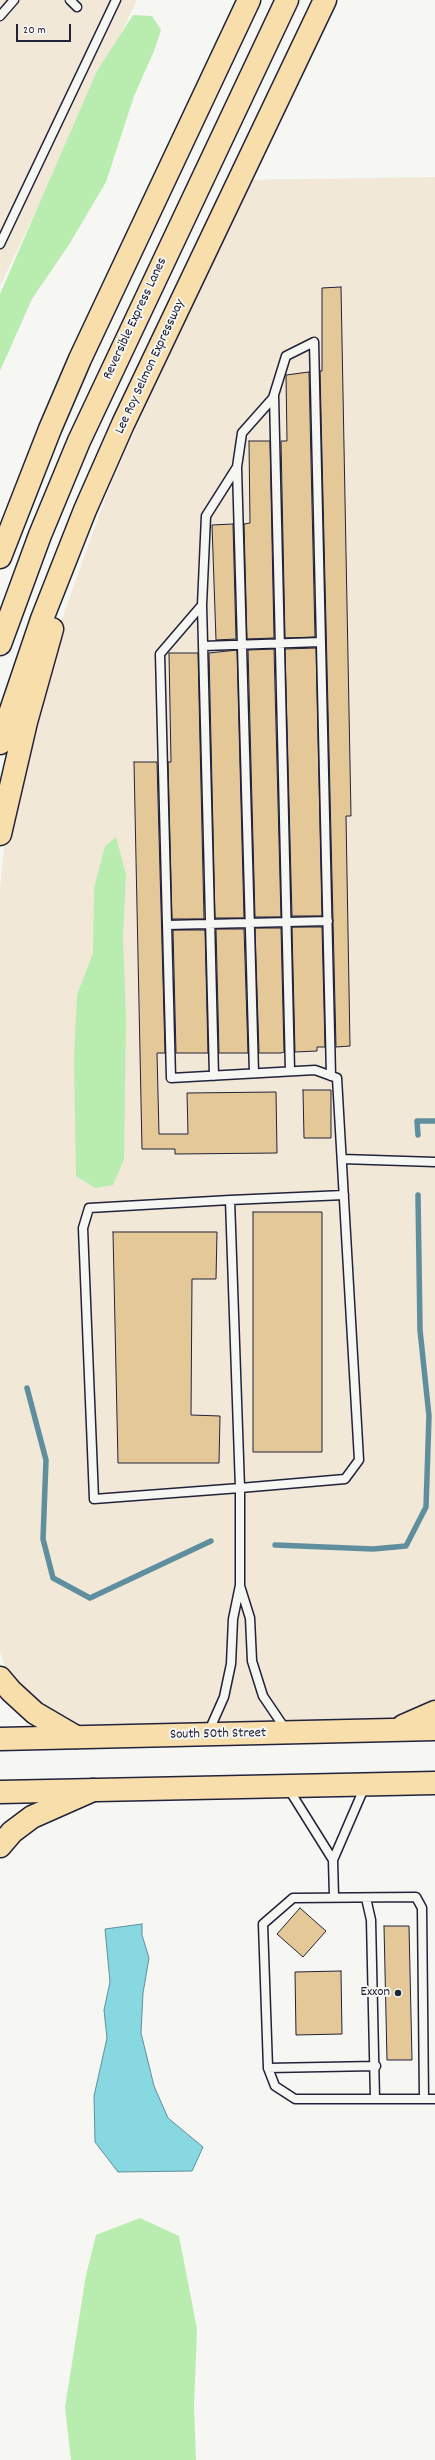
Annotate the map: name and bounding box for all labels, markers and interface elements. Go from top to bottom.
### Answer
scale bar [18,16,73,42]
text: 20 m [23,22,46,39]
street label: Reversible Express Lanes [100,255,172,383]
street label: Lee Roy Selmon Expressway [112,297,190,437]
street label: South 50th Street [170,1726,266,1744]
place label: Exxon [361,1985,390,2001]
marker: Exxon [393,1988,403,1998]

